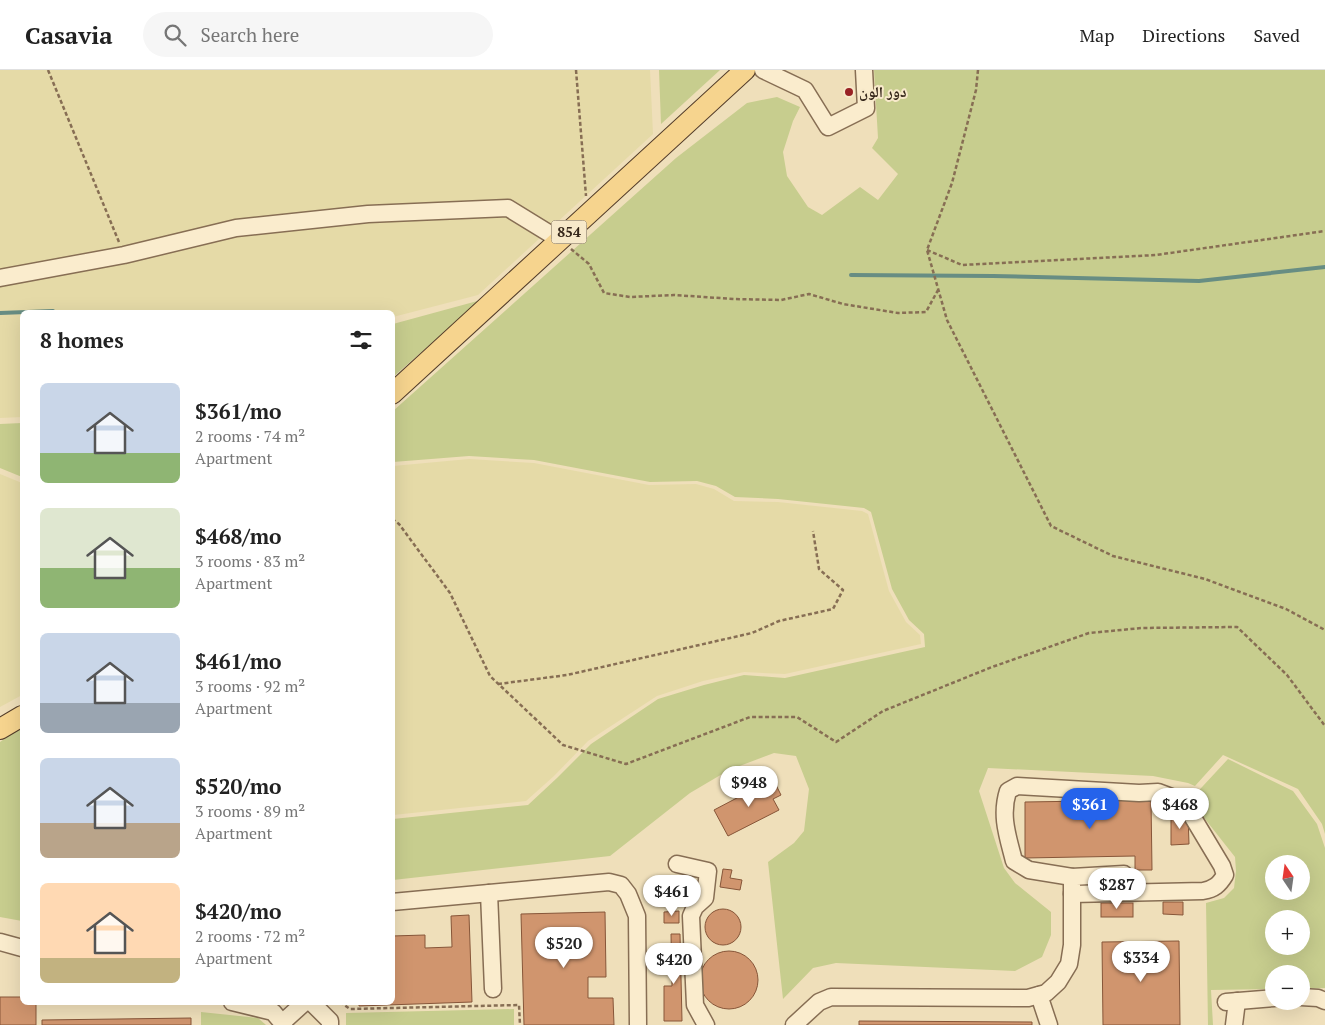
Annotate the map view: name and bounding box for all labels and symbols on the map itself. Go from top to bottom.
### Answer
place label: دور الون [859,81,907,101]
marker: دور الون [843,86,855,98]
road number: 854 [552,220,586,243]
pin: $948 [719,766,779,808]
pin: $361 [1060,788,1120,830]
pin: $468 [1150,788,1210,830]
north arrow [1265,855,1310,900]
pin: $287 [1087,868,1147,910]
pin: $461 [642,874,702,917]
pin: $520 [534,926,594,969]
pin: $334 [1111,940,1171,983]
pin: $420 [644,942,704,985]

